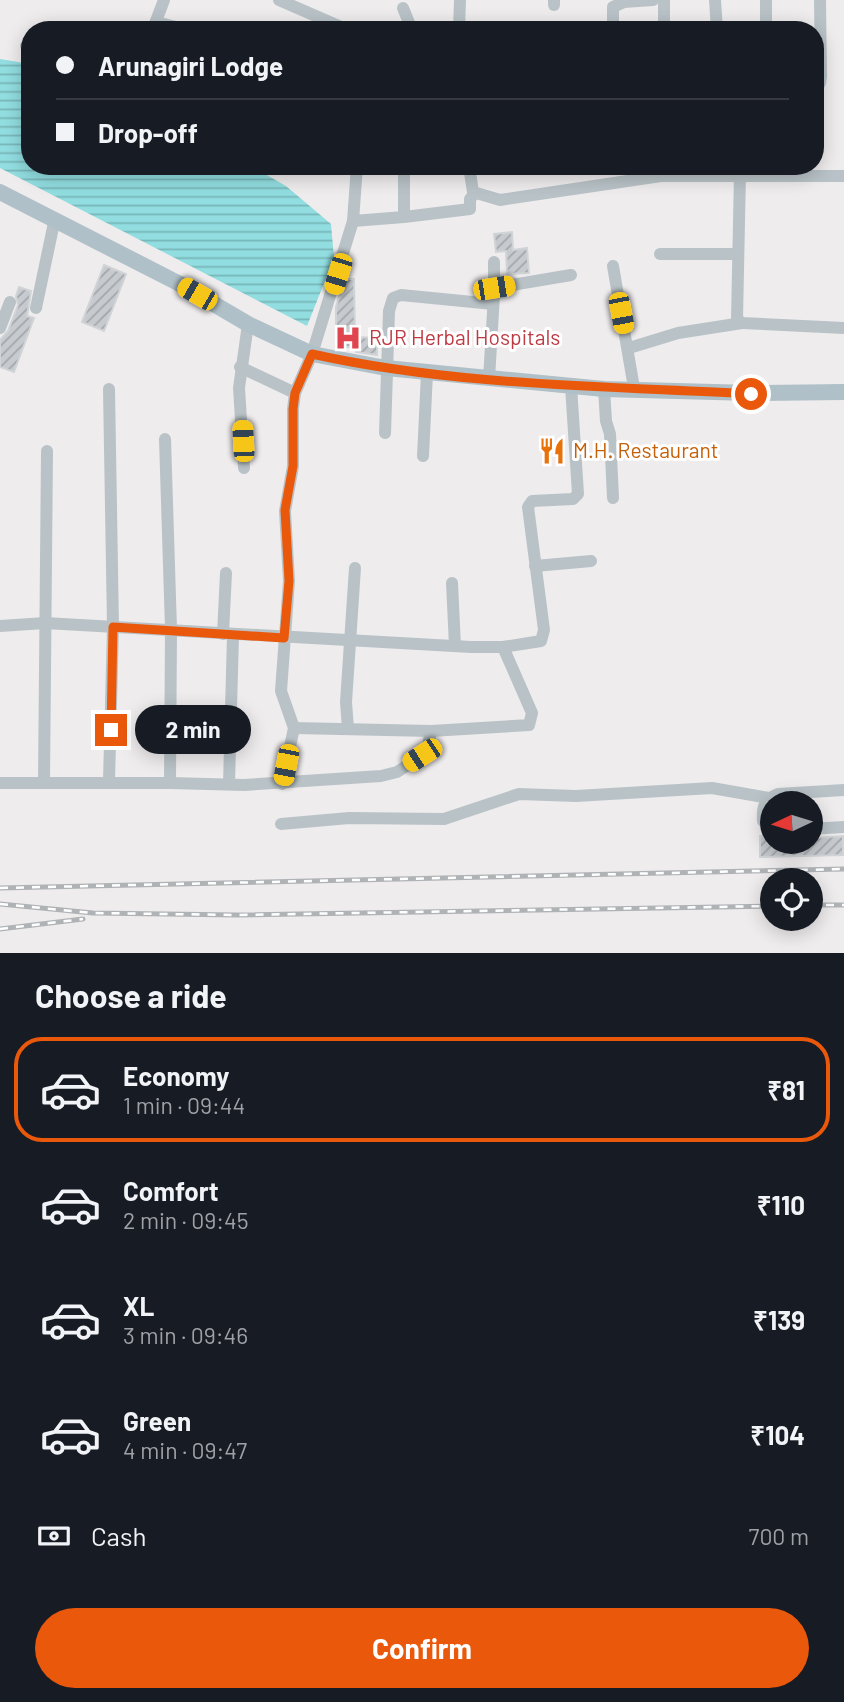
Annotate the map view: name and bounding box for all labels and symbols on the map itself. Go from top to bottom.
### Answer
car [322,251,355,297]
car [174,274,221,314]
car [472,274,517,302]
car [607,290,636,336]
hospital icon: RJR Herbal Hospitals [333,323,363,353]
place label: RJR Herbal Hospitals [369,324,560,349]
route start [735,378,767,410]
car [232,419,255,463]
restaurant icon: M.H. Restaurant [537,436,567,466]
place label: M.H. Restaurant [573,437,718,462]
callout: 2 min [136,706,251,754]
route end [95,714,127,746]
car [399,735,446,775]
car [272,742,301,788]
north arrow [760,791,822,854]

